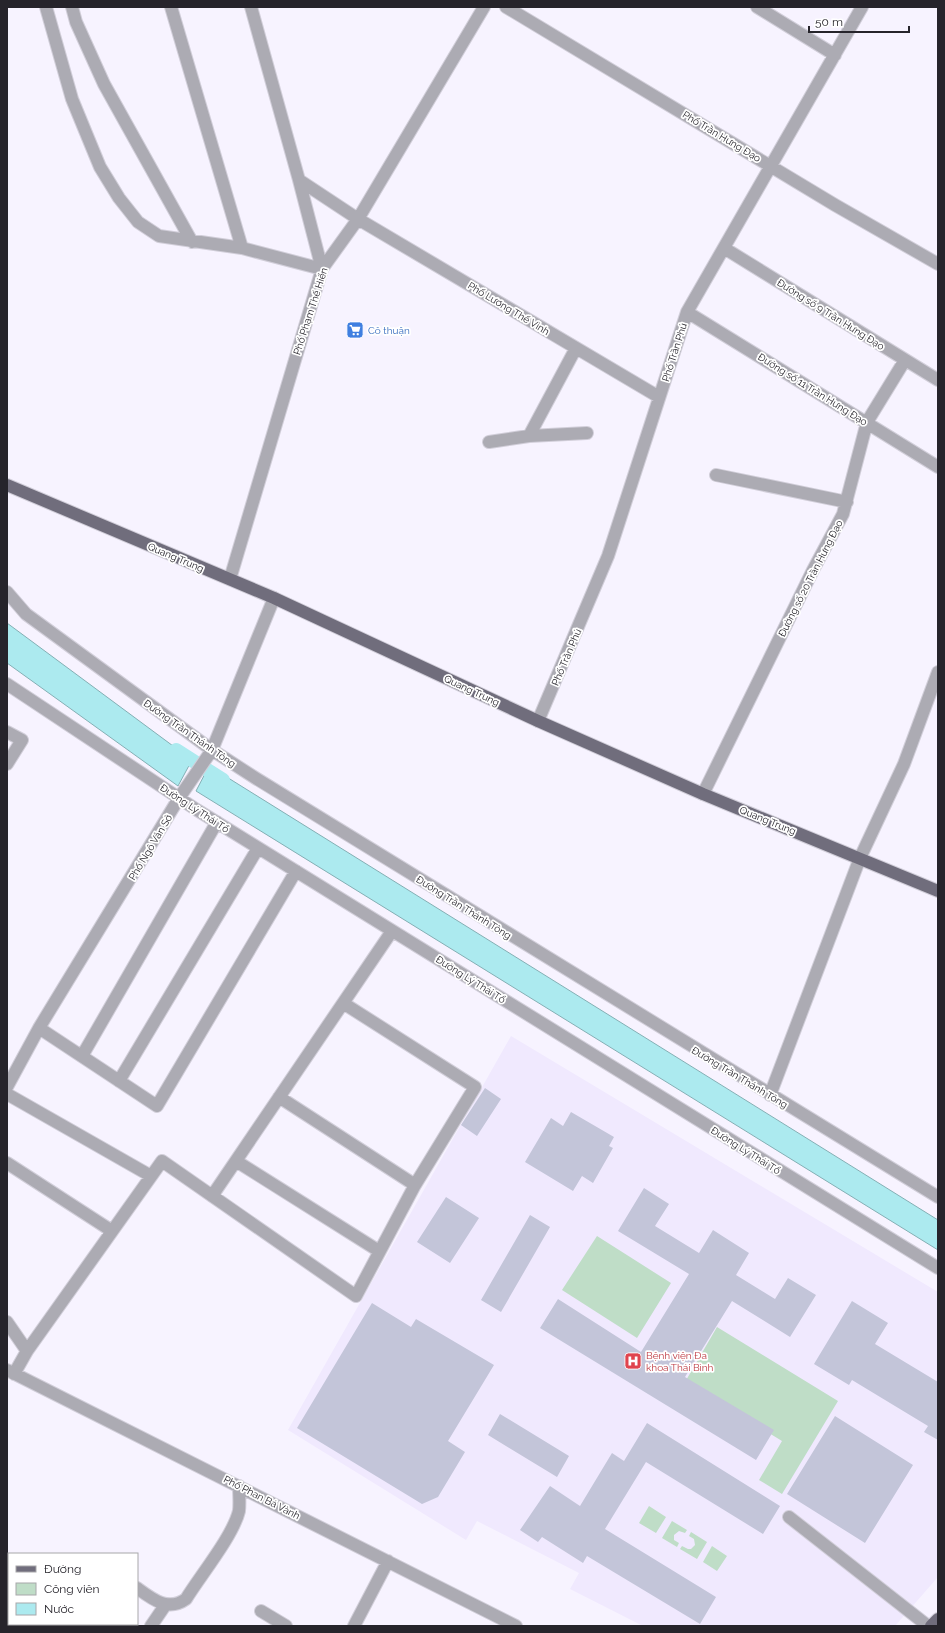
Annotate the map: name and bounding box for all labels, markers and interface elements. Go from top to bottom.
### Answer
scale bar [809,8,909,34]
text: 50 m [815,15,843,29]
street label: Phố Trần Hưng Đạo [681,109,763,164]
street label: Phố Phạm Thế Hiển [291,266,330,356]
street label: Đường số 9 Trần Hưng Đạo [775,277,886,352]
street label: Phố Lương Thế Vinh [466,280,552,337]
supermarket icon: Cô thuận [345,320,365,340]
street label: Phố Trần Phú [660,321,689,383]
place label: Cô thuận [368,325,410,336]
street label: Đường số 11 Trần Hưng Đạo [756,351,869,428]
street label: Đường số 20 Trần Hưng Đạo [776,518,845,638]
street label: Quang Trung [146,541,205,574]
street label: Phố Trần Phú [550,627,583,687]
street label: Quang Trung [442,673,501,708]
street label: Đường Trần Thánh Tông [142,697,238,769]
street label: Đường Lý Thái Tổ [158,782,231,835]
street label: Quang Trung [738,804,798,837]
street label: Phố Ngô Văn Sở [126,812,174,882]
street label: Đường Trần Thánh Tông [414,874,513,941]
street label: Đường Lý Thái Tổ [434,954,508,1005]
street label: Đường Trần Thánh Tông [690,1044,790,1110]
street label: Đường Lý Thái Tổ [709,1125,783,1176]
place label: Bệnh viện Đa khoa Thái Bình [646,1350,714,1373]
hospital icon: Bệnh viện Đa khoa Thái Bình [623,1351,643,1371]
street label: Phố Phan Bá Vành [222,1473,302,1522]
legend [8,1553,138,1625]
text: Đường [44,1562,81,1576]
text: Công viên [44,1582,100,1596]
text: Nước [44,1602,75,1616]

